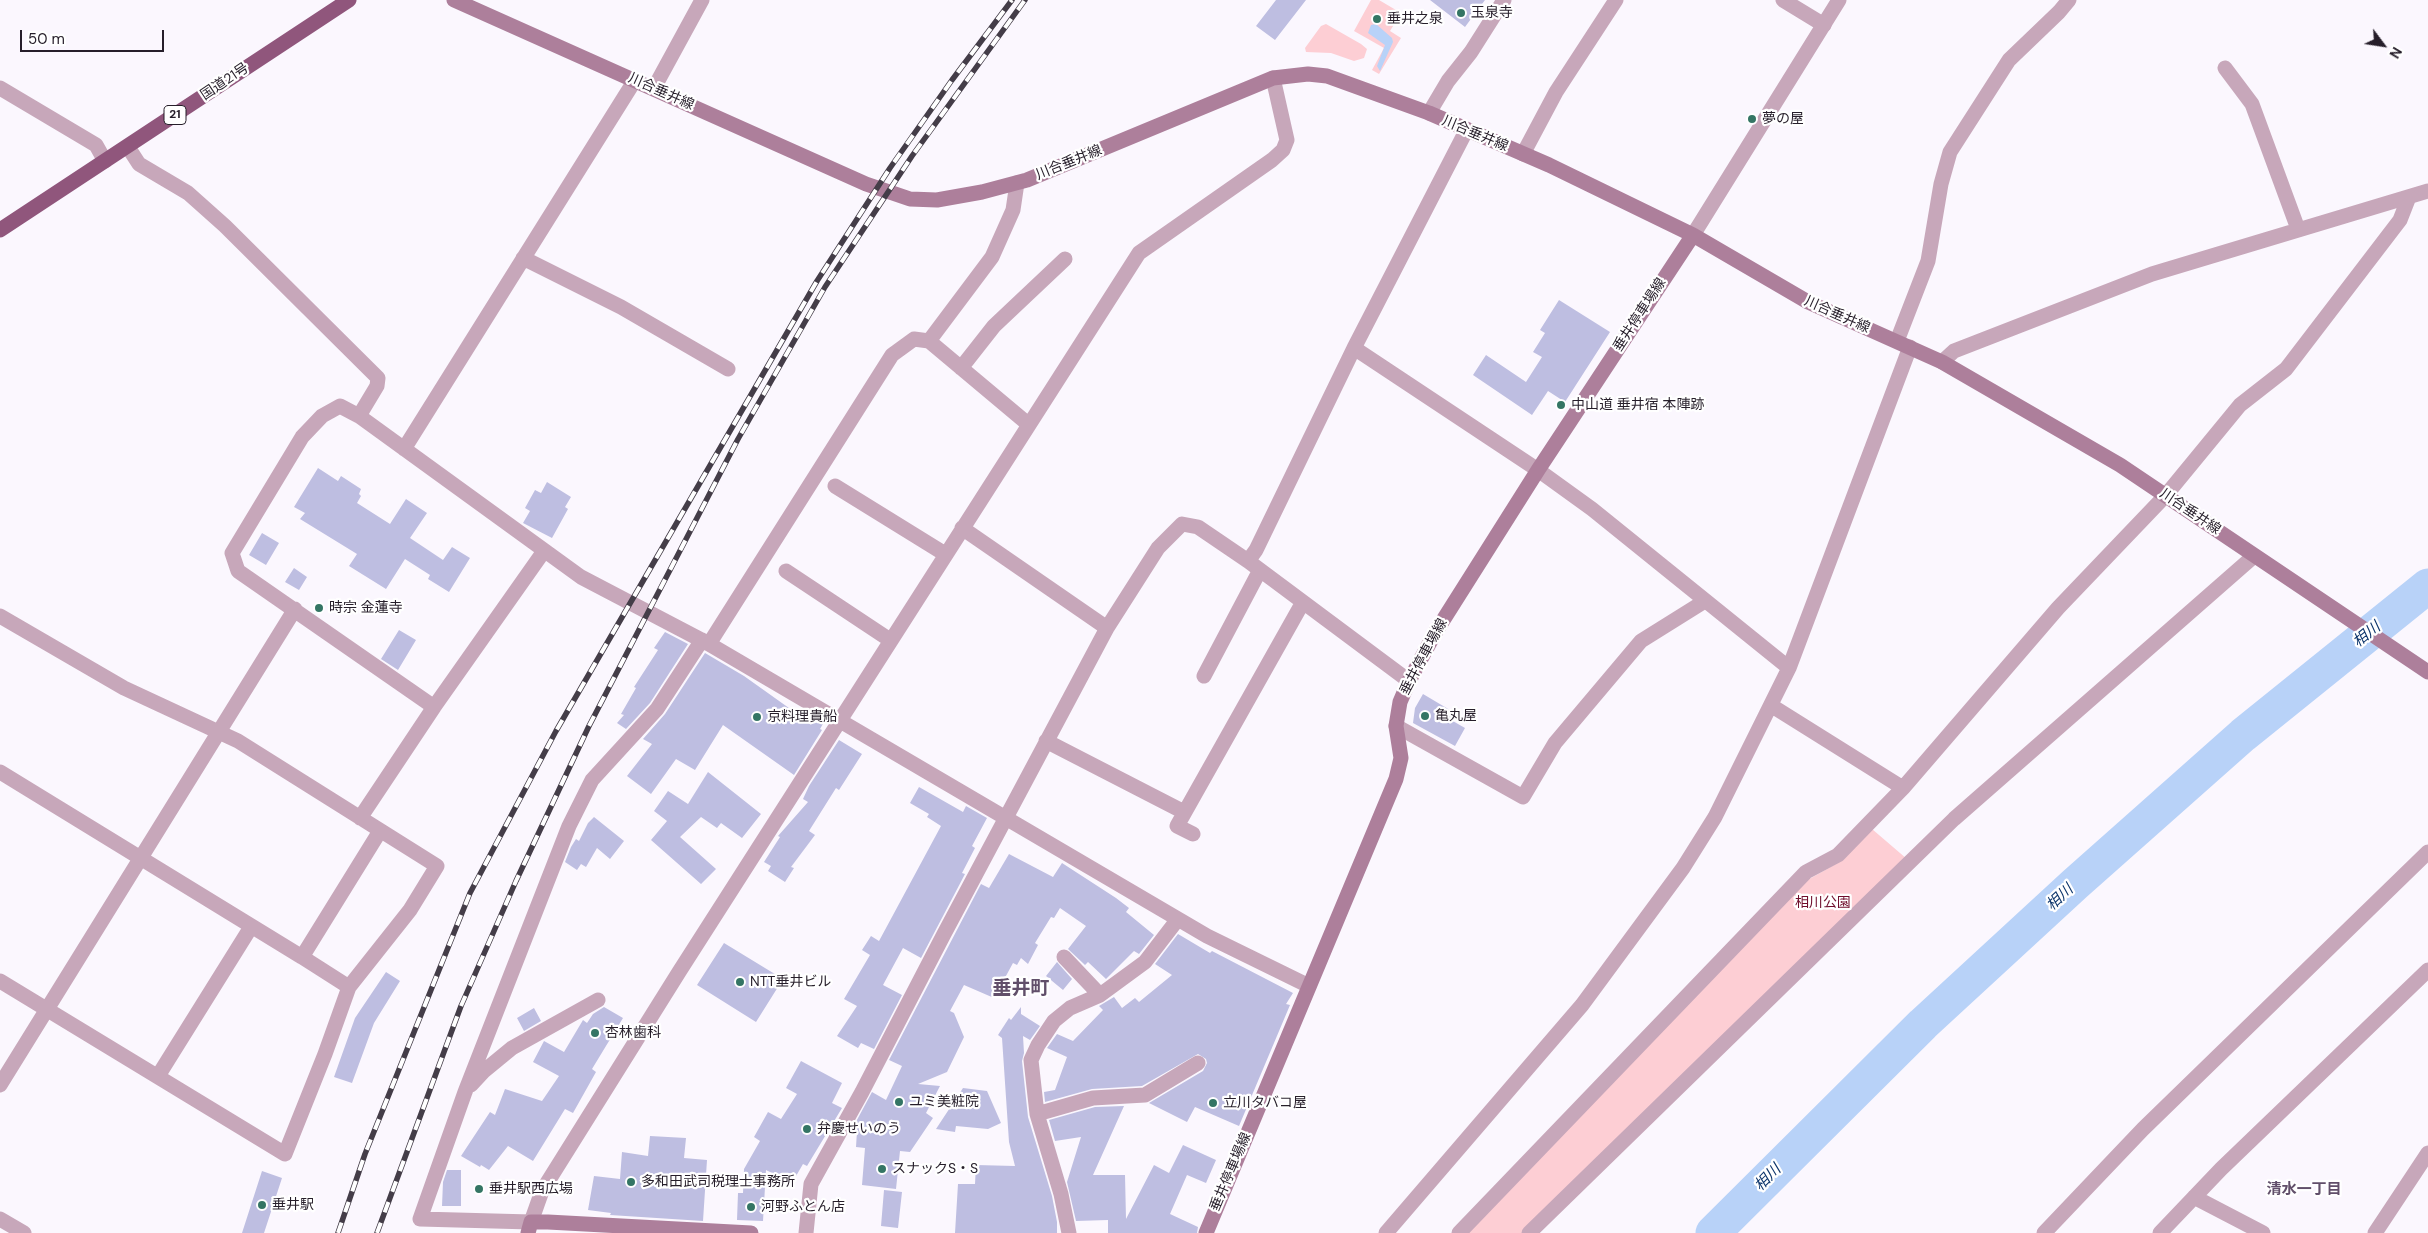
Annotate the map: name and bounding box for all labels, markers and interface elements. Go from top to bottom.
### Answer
place label: 玉泉寺 [1471,5,1513,21]
marker: 玉泉寺 [1455,7,1467,19]
place label: 垂井之泉 [1387,11,1443,27]
marker: 垂井之泉 [1371,13,1383,25]
scale bar [22,20,166,52]
north arrow [2358,20,2408,70]
text: 50 m [28,29,65,49]
text: N [2386,44,2406,62]
street label: 国道21号 [198,60,252,104]
street label: 川合垂井線 [626,70,696,114]
road number: 21 [164,106,186,124]
place label: 夢の屋 [1762,111,1804,127]
street label: 川合垂井線 [1440,113,1510,155]
marker: 夢の屋 [1746,113,1758,125]
street label: 川合垂井線 [1033,142,1105,184]
street label: 垂井停車場線 [1610,275,1670,355]
street label: 川合垂井線 [1802,293,1872,337]
place label: 中山道 垂井宿 本陣跡 [1571,397,1704,413]
marker: 中山道 垂井宿 本陣跡 [1555,399,1567,411]
street label: 川合垂井線 [2156,485,2224,539]
place label: 時宗 金蓮寺 [329,600,403,616]
marker: 時宗 金蓮寺 [313,602,325,614]
street label: 垂井停車場線 [1397,616,1451,698]
water label: 相川 [2350,619,2384,651]
place label: 亀丸屋 [1435,708,1477,724]
place label: 京料理貴船 [767,709,837,725]
marker: 亀丸屋 [1419,710,1431,722]
marker: 京料理貴船 [751,711,763,723]
water label: 相川 [2043,881,2077,915]
park label: 相川公園 [1795,895,1851,911]
place label: NTT垂井ビル [750,974,831,990]
marker: NTT垂井ビル [734,976,746,988]
district label: 垂井町 [993,978,1049,1000]
place label: 杏林歯科 [605,1025,661,1041]
marker: 杏林歯科 [589,1027,601,1039]
place label: ユミ美粧院 [909,1094,979,1110]
place label: 立川タバコ屋 [1223,1095,1307,1111]
marker: ユミ美粧院 [893,1096,905,1108]
marker: 立川タバコ屋 [1207,1097,1219,1109]
place label: 弁慶せいのう [817,1121,901,1137]
marker: 弁慶せいのう [801,1123,813,1135]
street label: 垂井停車場線 [1207,1130,1255,1214]
place label: スナックS・S [892,1161,978,1177]
water label: 相川 [1751,1161,1785,1195]
marker: スナックS・S [876,1163,888,1175]
place label: 多和田武司税理士事務所 [641,1174,795,1190]
marker: 多和田武司税理士事務所 [625,1176,637,1188]
place label: 垂井駅西広場 [489,1181,573,1197]
district label: 清水一丁目 [2267,1181,2341,1199]
marker: 垂井駅西広場 [473,1183,485,1195]
place label: 垂井駅 [272,1197,314,1213]
marker: 垂井駅 [256,1199,268,1211]
place label: 河野ふとん店 [761,1199,845,1215]
marker: 河野ふとん店 [745,1201,757,1213]

